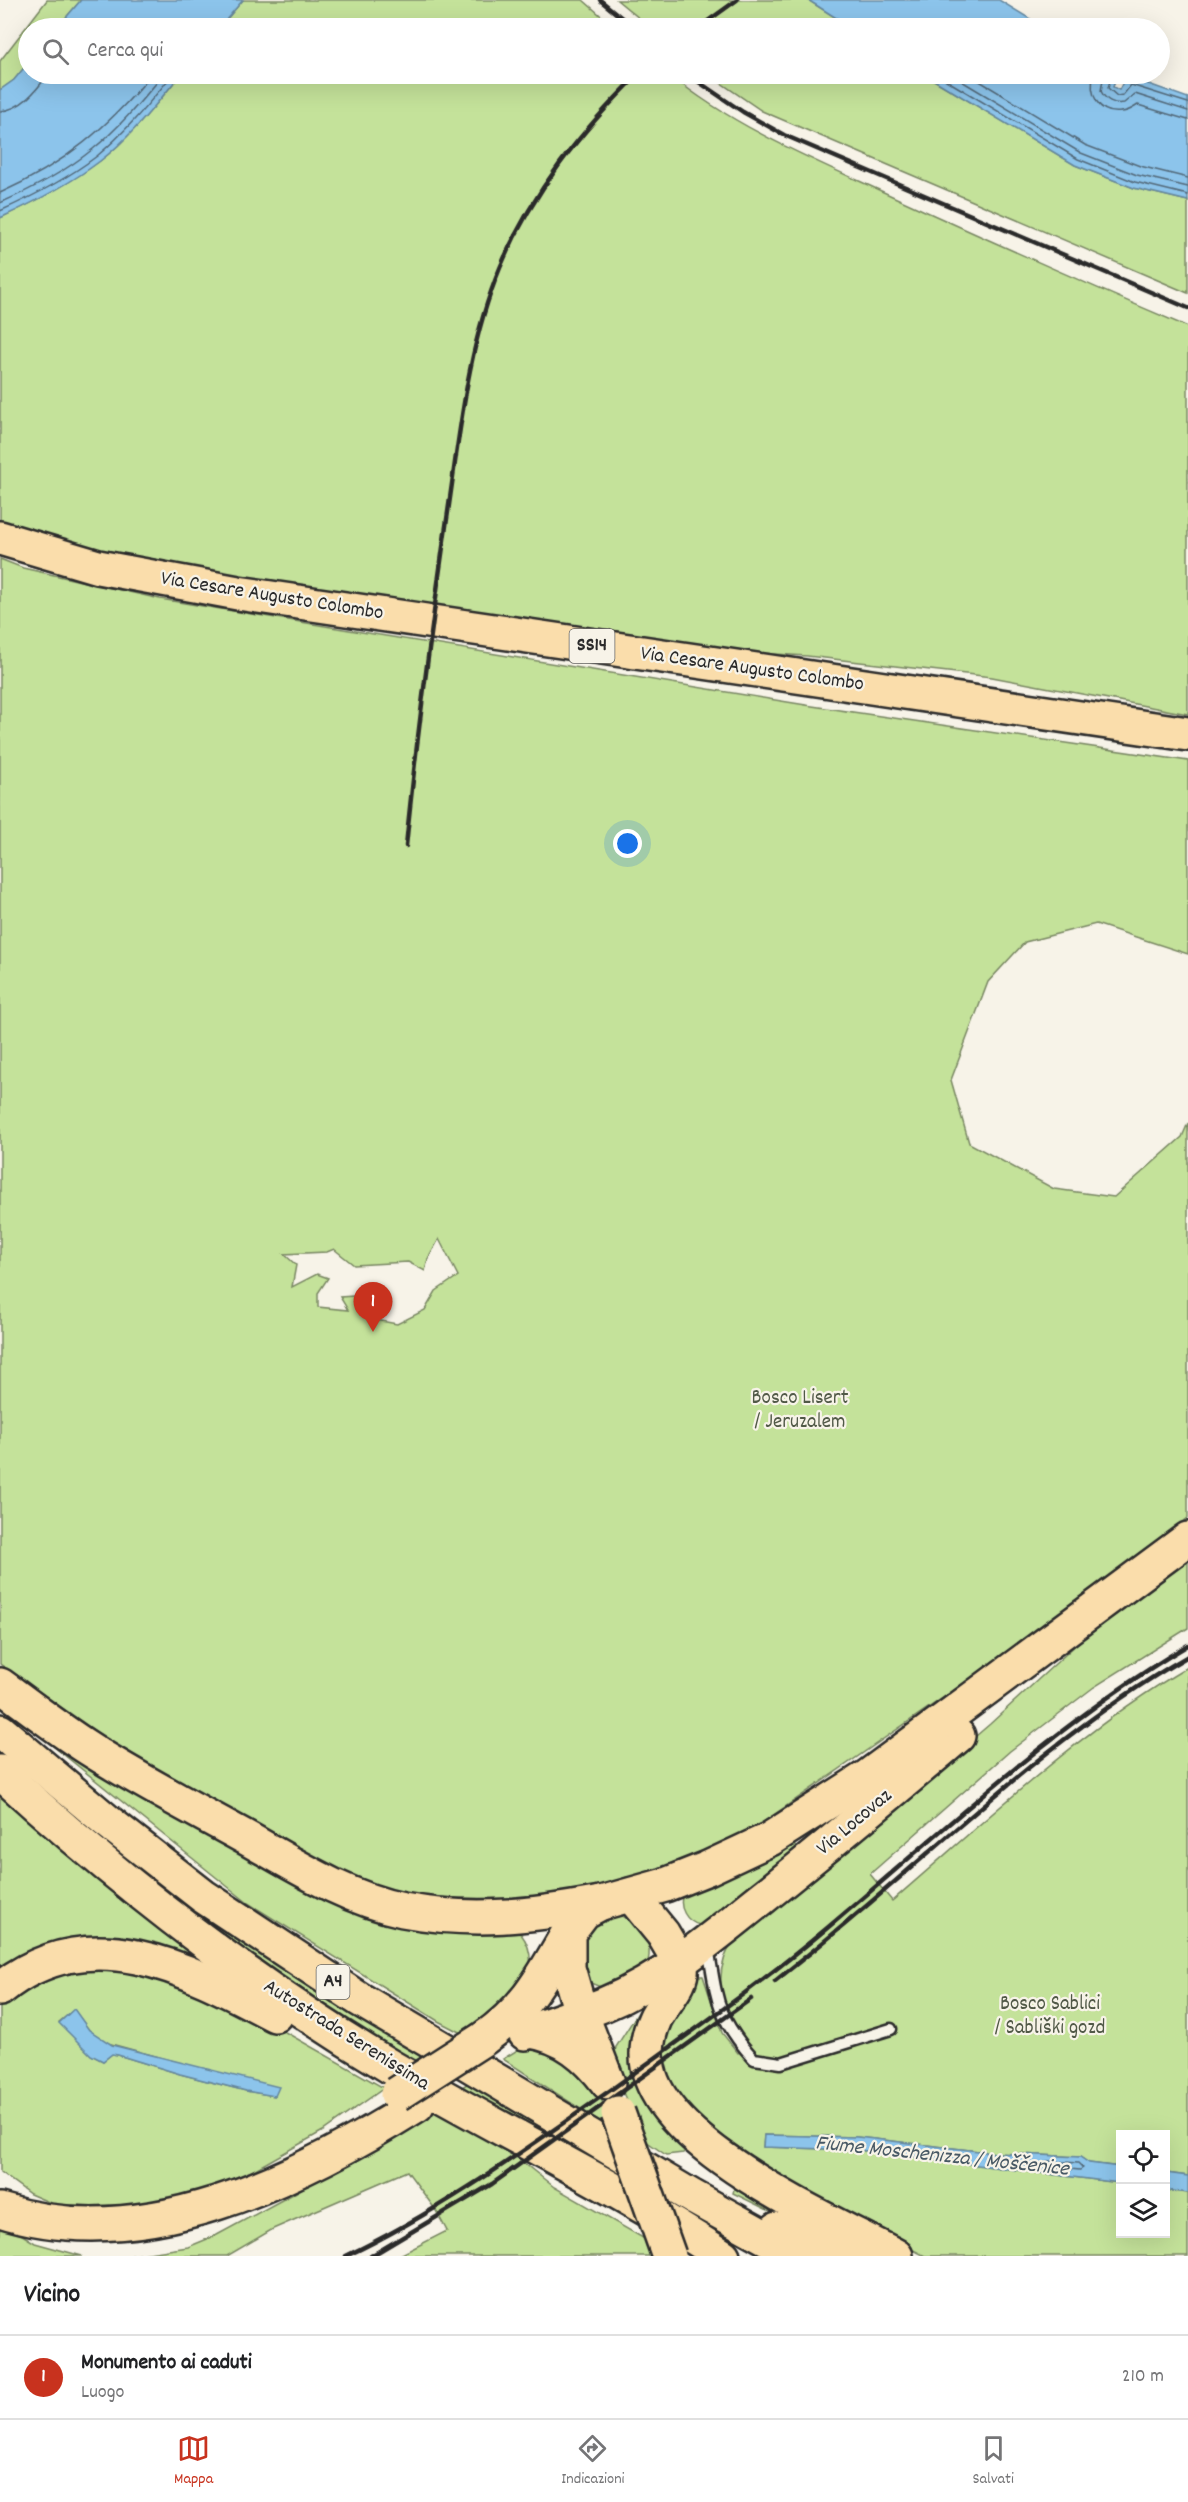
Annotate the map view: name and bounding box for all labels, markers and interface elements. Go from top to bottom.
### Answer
search box [18,18,1170,84]
icon: search [39,35,72,68]
text: Cerca qui [87,36,163,67]
street label: Via Cesare Augusto Colombo [158,565,386,629]
road number: SS14 [570,629,614,663]
street label: Via Cesare Augusto Colombo [638,639,866,701]
your location [613,829,642,858]
pin: 1 [354,1282,392,1332]
park label: Bosco Lisert / Jeruzalem [752,1384,849,1438]
street label: Via Locovaz [811,1782,899,1864]
road number: A4 [316,1965,350,1999]
street label: Autostrada Serenissima [257,1973,436,2100]
park label: Bosco Sablici / Sabliški gozd [995,1990,1105,2044]
water label: Fiume Moschenizza / Moščenice [814,2128,1072,2186]
map controls [1116,2130,1170,2238]
button: locate [1116,2130,1170,2184]
button: layers [1116,2184,1170,2238]
text: Vicino [24,2277,80,2314]
text: Monumento ai caduti [81,2348,252,2379]
text: 1 [41,2363,46,2391]
text: 210 m [1122,2363,1164,2391]
text: Luogo [81,2379,124,2407]
tab: Mappa [174,2432,213,2491]
tab: Indicazioni [561,2432,624,2491]
tab: Salvati [973,2432,1014,2491]

